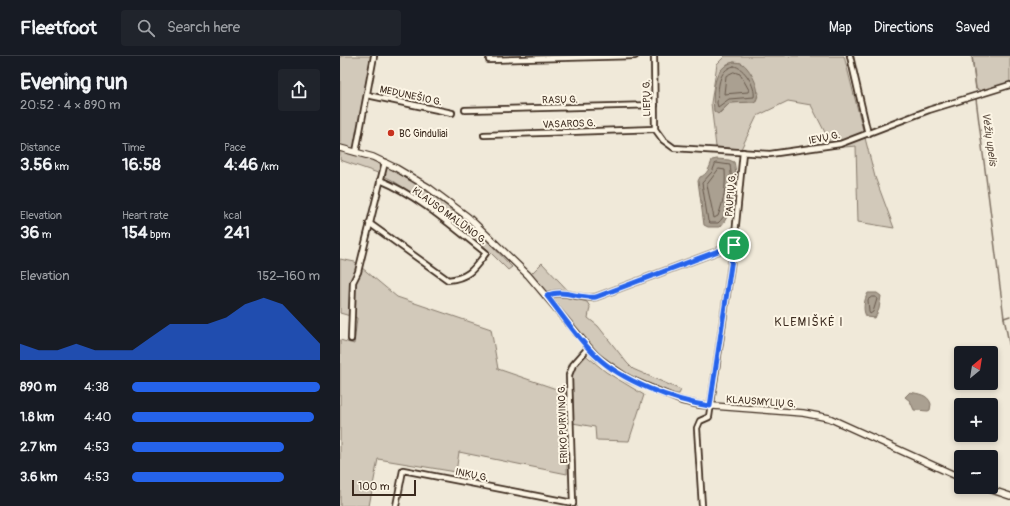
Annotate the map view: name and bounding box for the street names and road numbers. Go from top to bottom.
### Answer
street label: LIEPŲ G. [641,79,653,117]
street label: MEDUNEŠIO G. [379,82,443,108]
street label: RASŲ G. [542,94,578,106]
street label: VASAROS G. [542,117,596,131]
street label: IEVŲ G. [807,129,841,147]
street label: PAUPIŲ G. [723,173,739,217]
street label: KLAUSO MALŪNO G. [410,185,489,247]
street label: ERIKO PURVINO G. [556,384,570,464]
street label: KLAUSMYLIŲ G. [726,394,796,410]
street label: INKŲ G. [454,466,489,484]

